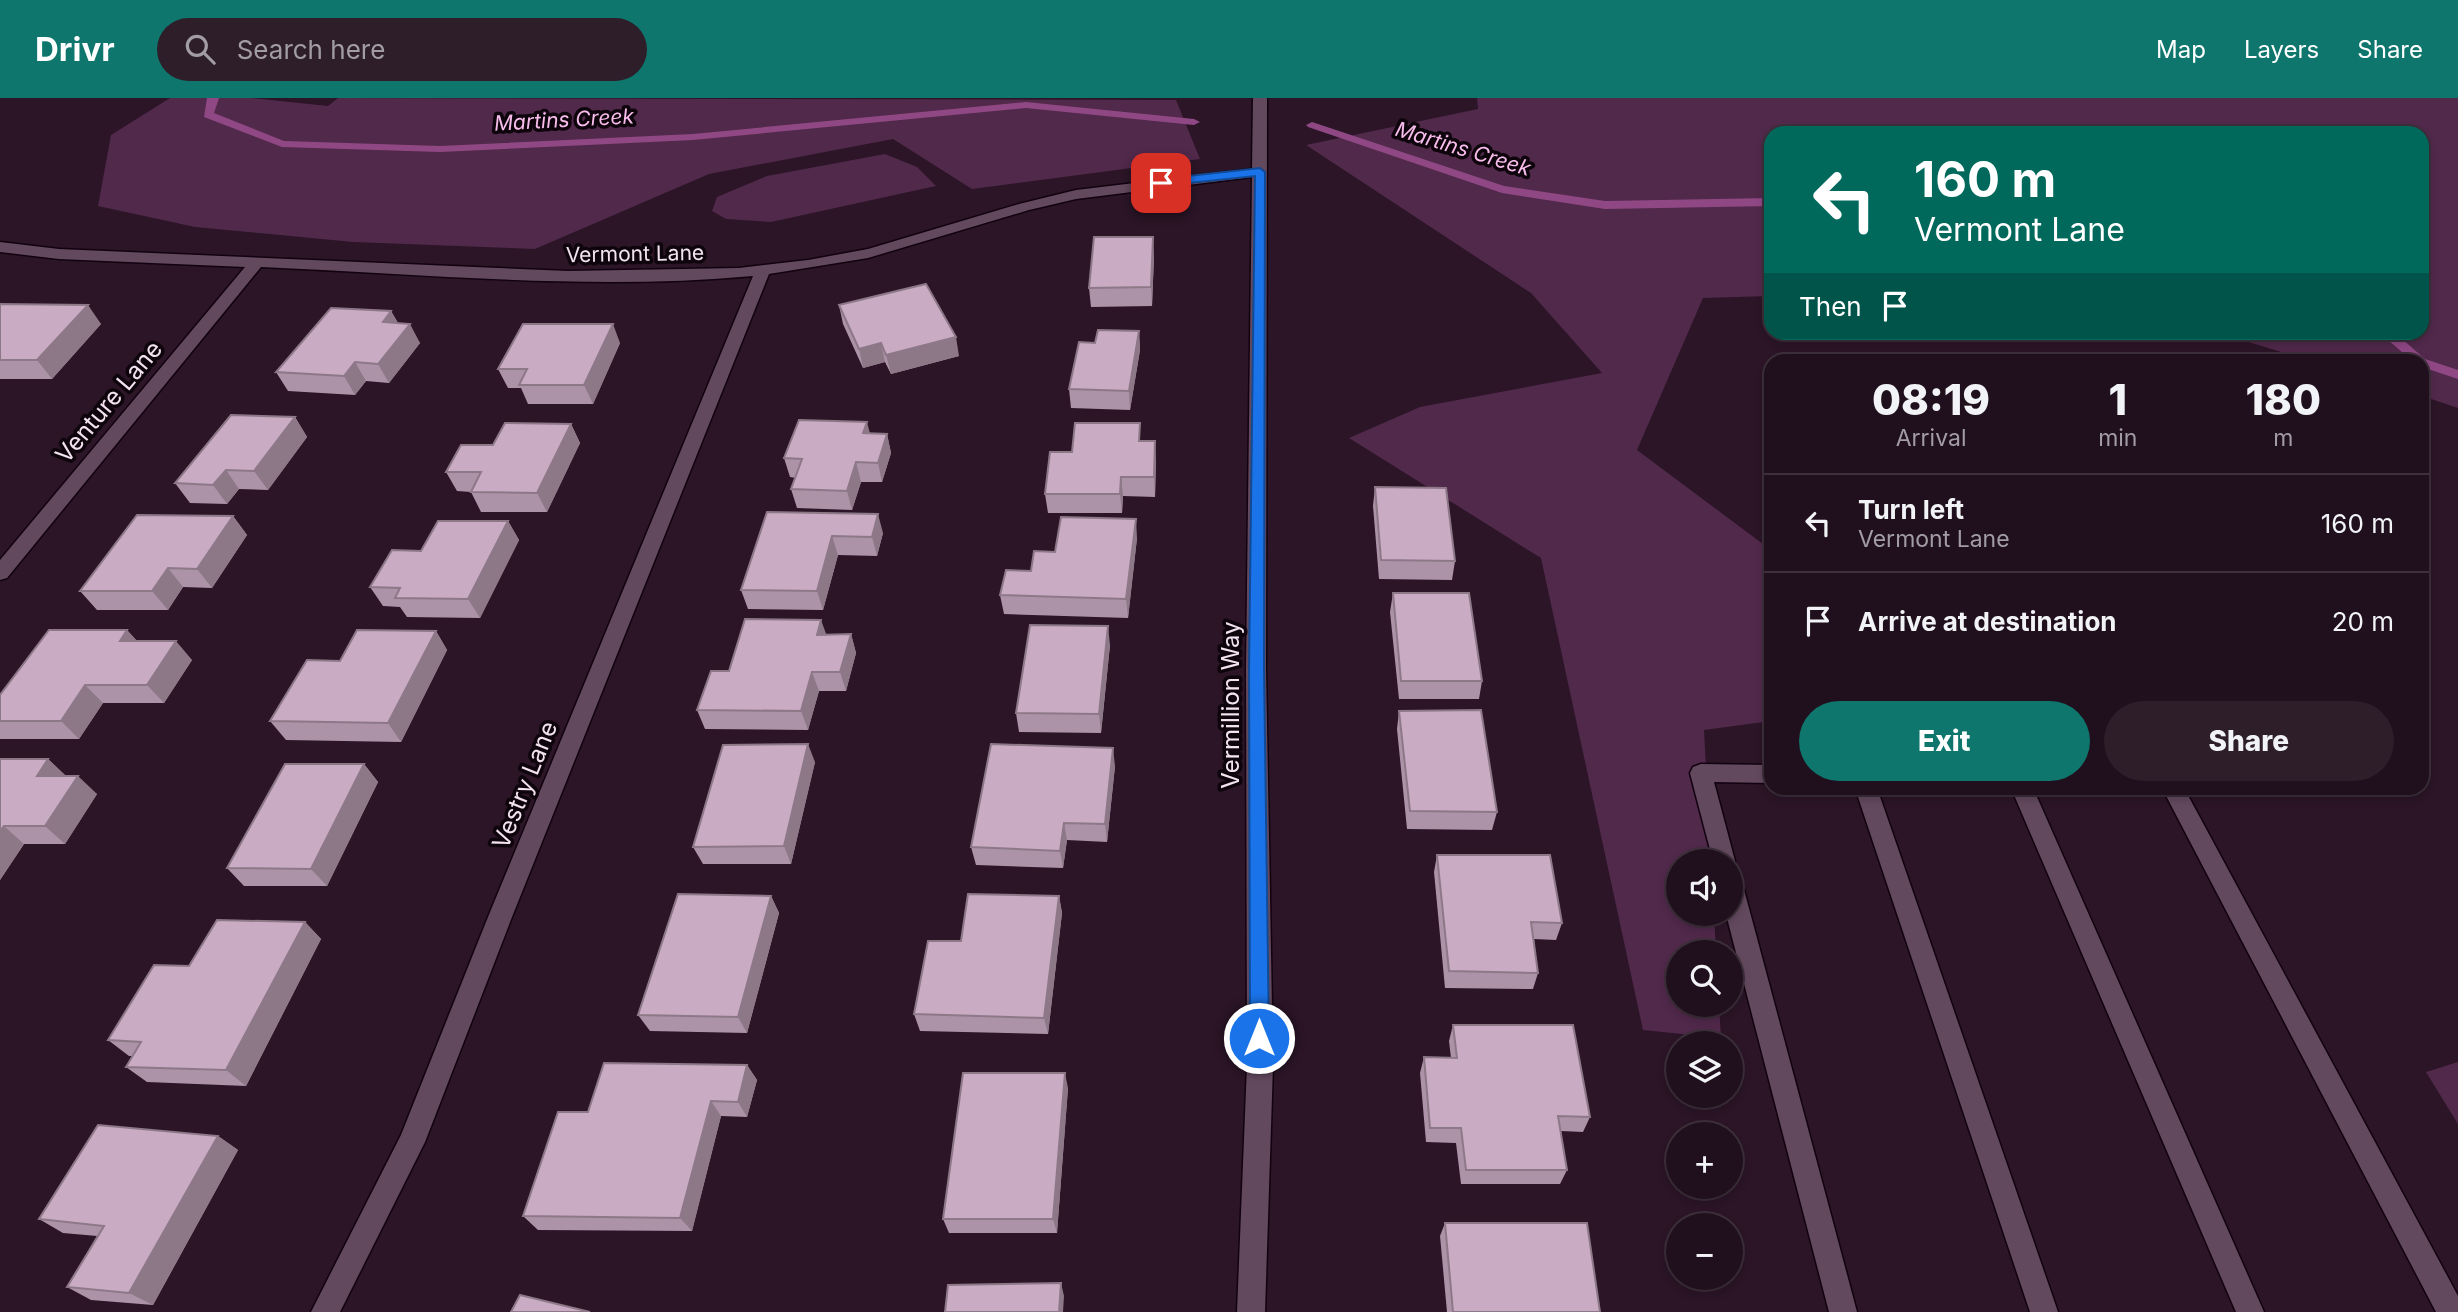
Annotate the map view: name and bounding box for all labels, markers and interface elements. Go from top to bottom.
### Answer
search box [157,18,647,81]
text: Drivr [35,29,115,69]
icon: search [181,30,219,68]
text: Search here [237,34,385,65]
text: Map [2156,35,2206,64]
text: Layers [2244,35,2319,64]
text: Share [2357,35,2423,64]
water label: Martins Creek [493,103,635,136]
water label: Martins Creek [1392,116,1534,181]
text: 160 m [1914,150,2056,209]
pin [1131,153,1191,213]
icon: left [1799,154,1890,245]
icon: arrive [1142,164,1180,202]
text: Vermont Lane [1914,210,2125,249]
street label: Vermont Lane [566,240,704,267]
icon: arrive [1876,287,1914,325]
text: Then [1799,291,1862,322]
street label: Venture Lane [49,335,168,469]
text: 08:19 [1872,374,1990,425]
text: 1 [2109,374,2127,425]
text: 180 [2245,374,2321,425]
text: Arrival [1896,424,1966,452]
text: min [2098,424,2137,452]
text: m [2273,424,2293,452]
text: Turn left [1858,494,1964,525]
icon: left [1799,504,1837,542]
text: 160 m [2321,508,2394,539]
text: Vermont Lane [1858,525,2010,553]
icon: arrive [1799,602,1837,640]
text: Arrive at destination [1858,606,2117,637]
text: 20 m [2332,606,2394,637]
street label: Vermillion Way [1216,621,1245,789]
button: Exit [1799,701,2090,781]
button: Share [2104,701,2394,781]
street label: Vestry Lane [486,717,563,853]
map controls [1666,849,1743,1290]
button: sound [1666,849,1743,926]
button: search [1666,940,1743,1017]
position arrow [1222,1001,1296,1075]
button: layers [1666,1031,1743,1108]
button: + [1666,1122,1743,1199]
button: − [1666,1213,1743,1290]

